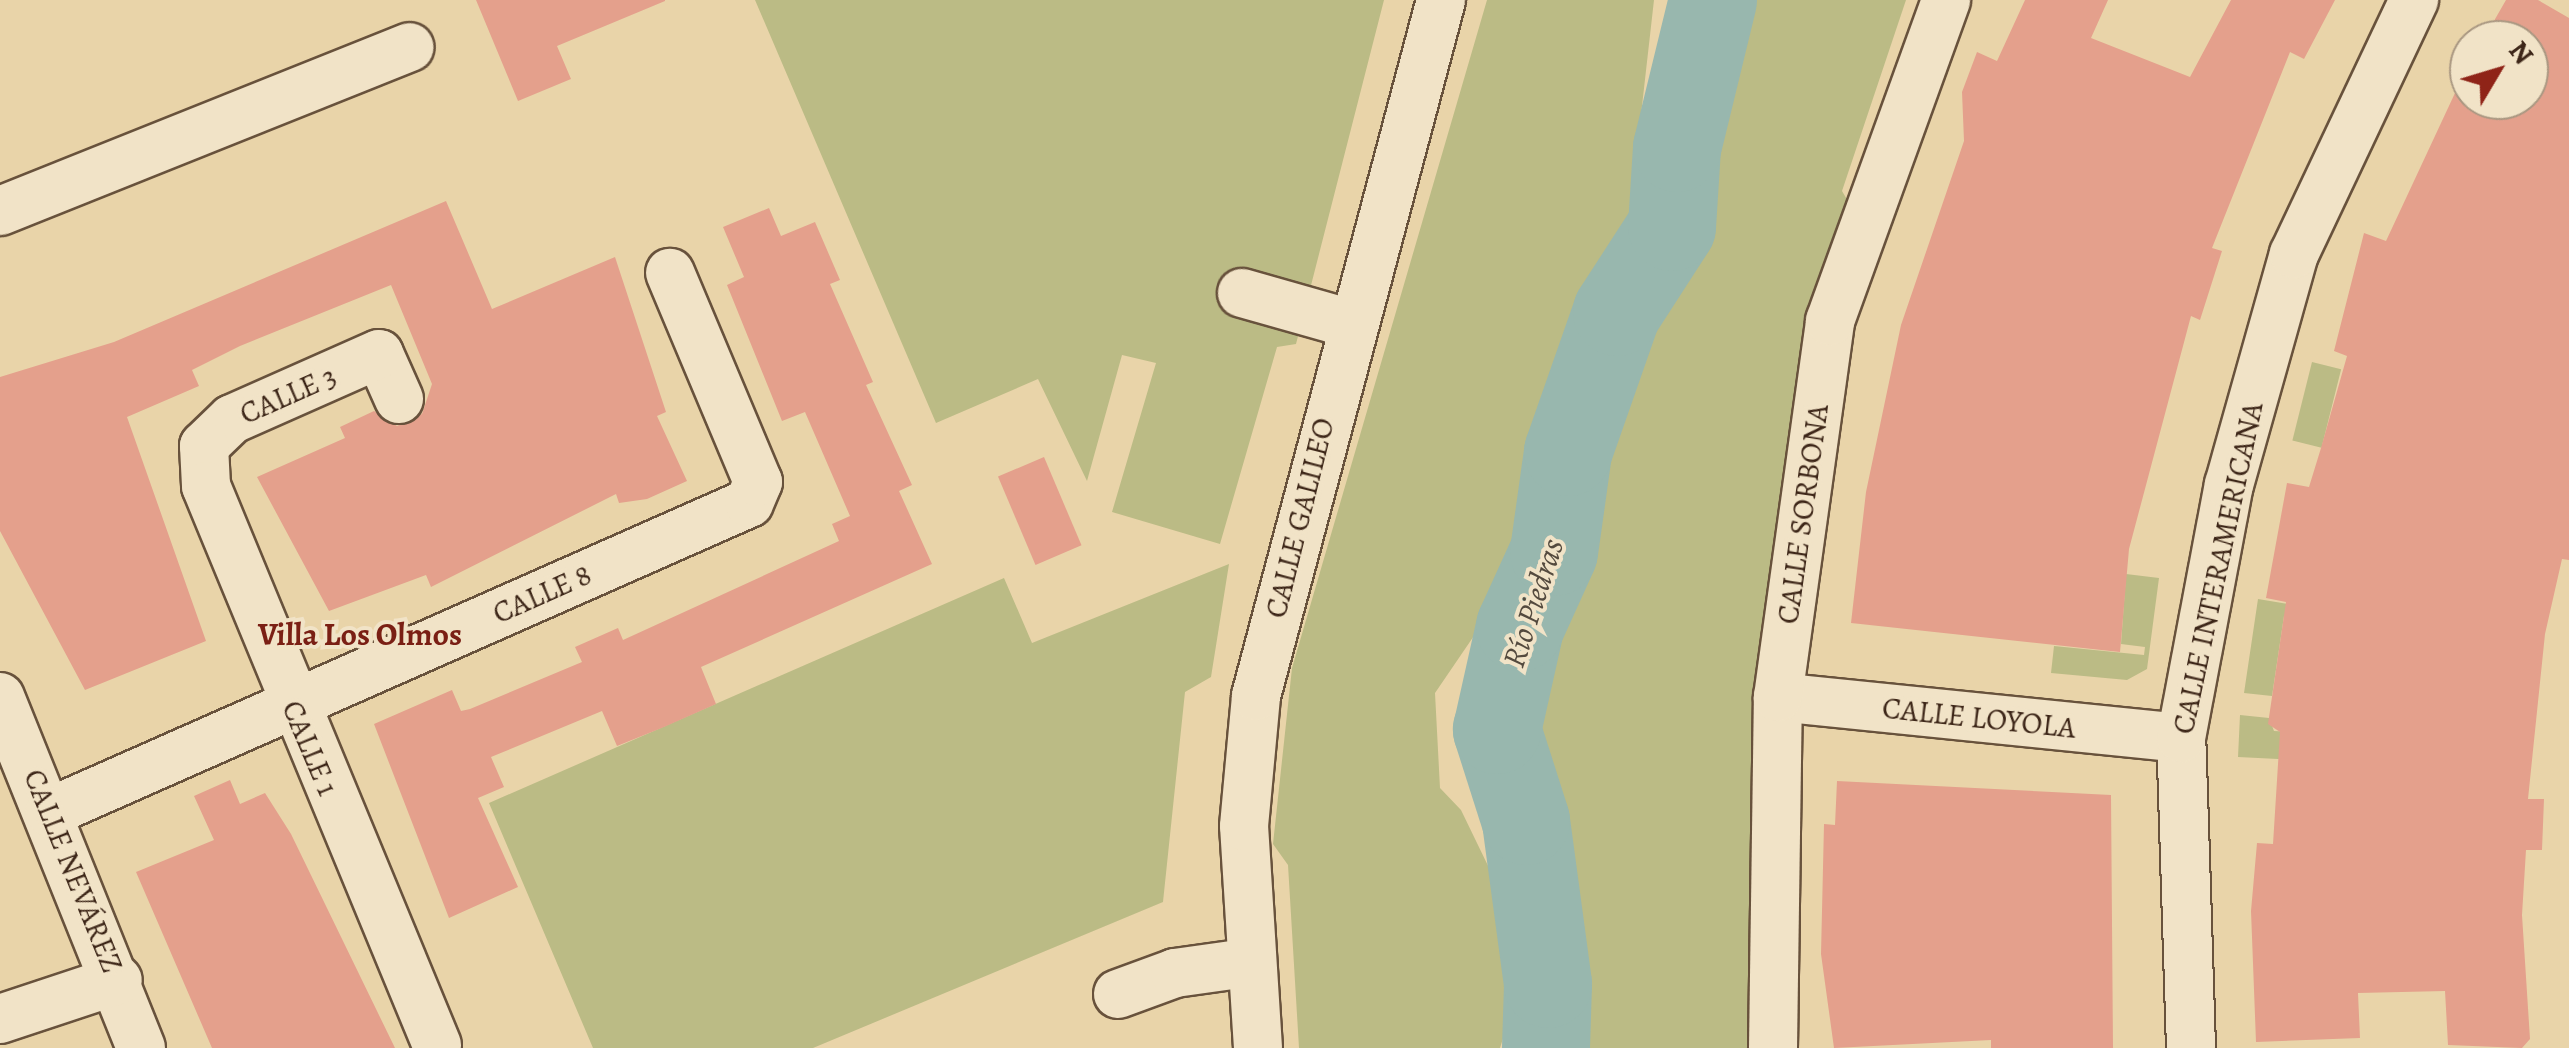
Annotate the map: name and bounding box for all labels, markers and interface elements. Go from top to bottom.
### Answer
north arrow [2449,20,2549,120]
text: N [2500,33,2542,72]
street label: CALLE 3 [234,358,342,432]
street label: CALLE INTERAMERICANA [2165,399,2271,737]
street label: CALLE SORBONA [1770,402,1836,626]
street label: CALLE GALILEO [1258,414,1342,622]
water label: Río Piedras [1494,534,1572,672]
street label: CALLE 8 [487,556,597,632]
district label: Villa Los Olmos [258,615,462,653]
street label: CALLE LOYOLA [1880,690,2078,746]
street label: CALLE 1 [274,695,346,801]
street label: CALLE NEVÁREZ [16,764,130,978]

